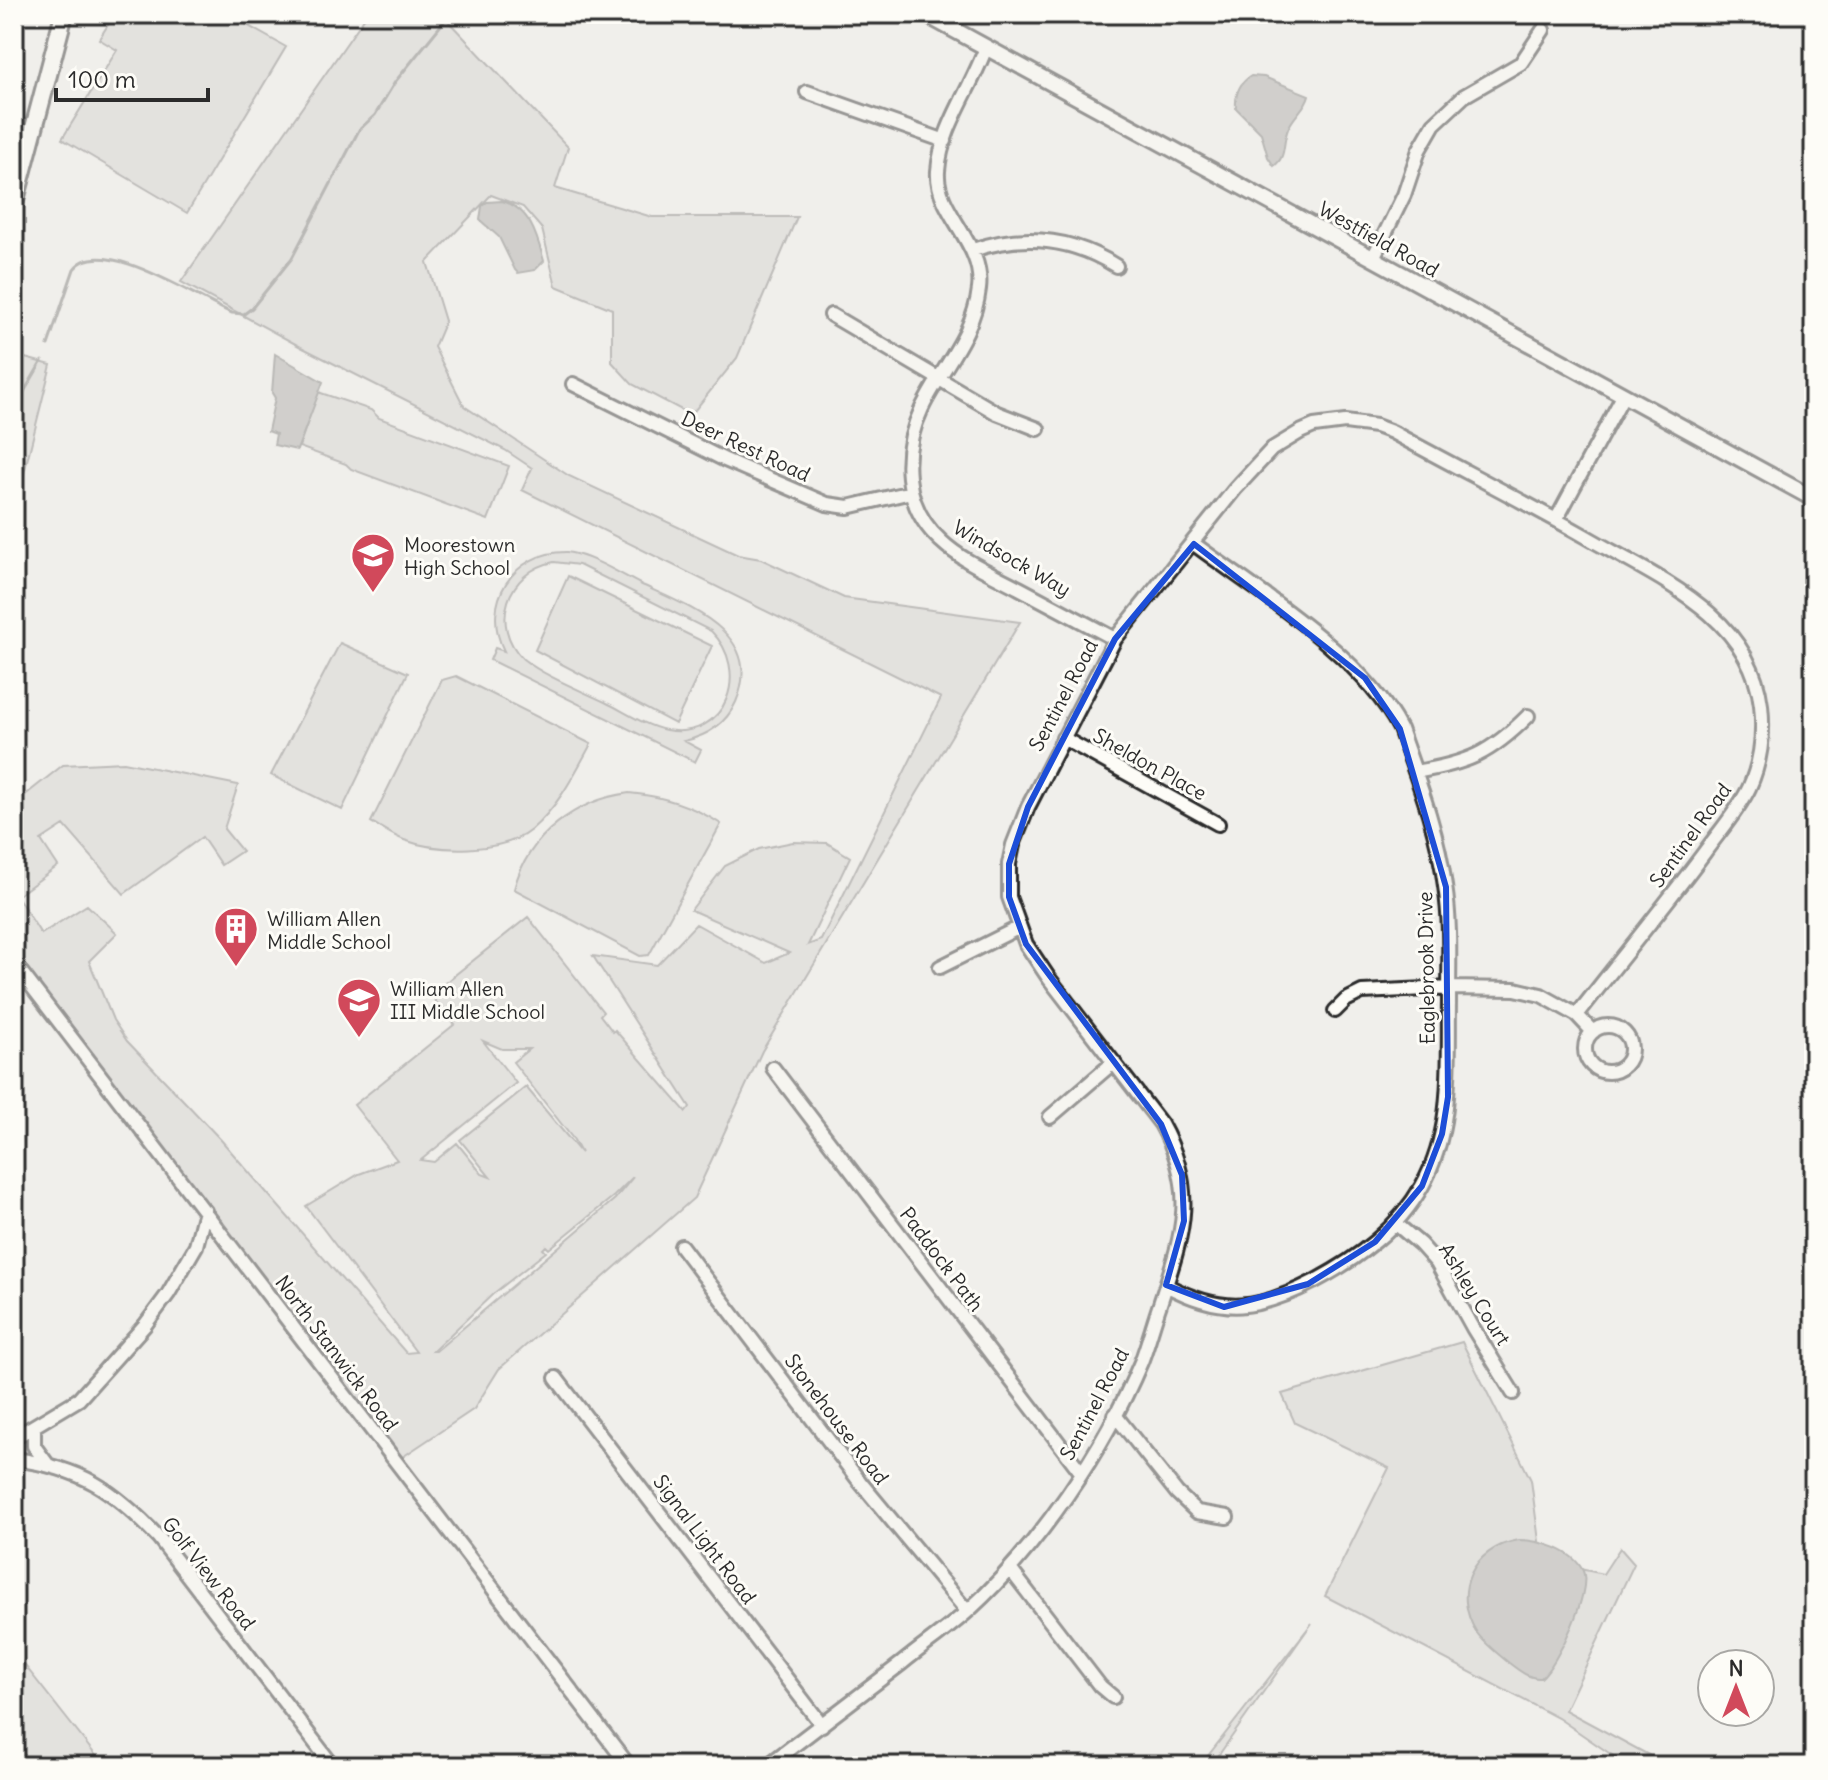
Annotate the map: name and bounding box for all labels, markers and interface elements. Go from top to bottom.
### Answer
scale bar [56,52,208,102]
text: 100 m [68,64,136,94]
street label: Westfield Road [1314,196,1444,282]
street label: Deer Rest Road [678,405,815,487]
street label: Windsock Way [949,514,1075,602]
school or university icon: Moorestown High School [349,531,397,594]
place label: Moorestown High School [404,532,515,580]
street label: Sentinel Road [1023,635,1103,755]
street label: Sheldon Place [1089,723,1211,805]
street label: Sentinel Road [1644,778,1736,892]
street label: Eaglebrook Drive [1412,891,1440,1045]
building icon: William Allen Middle School [212,905,260,968]
place label: William Allen Middle School [267,906,391,954]
school or university icon: William Allen III Middle School [335,976,383,1039]
place label: William Allen III Middle School [390,976,545,1024]
street label: Paddock Path [895,1202,989,1316]
street label: Ashley Court [1434,1238,1516,1350]
street label: North Stanwick Road [270,1270,404,1436]
street label: Sentinel Road [1054,1344,1134,1464]
street label: Stonehouse Road [780,1349,894,1489]
street label: Signal Light Road [648,1469,762,1609]
street label: Golf View Road [157,1511,261,1635]
north arrow [1696,1648,1776,1728]
text: N [1728,1654,1744,1682]

